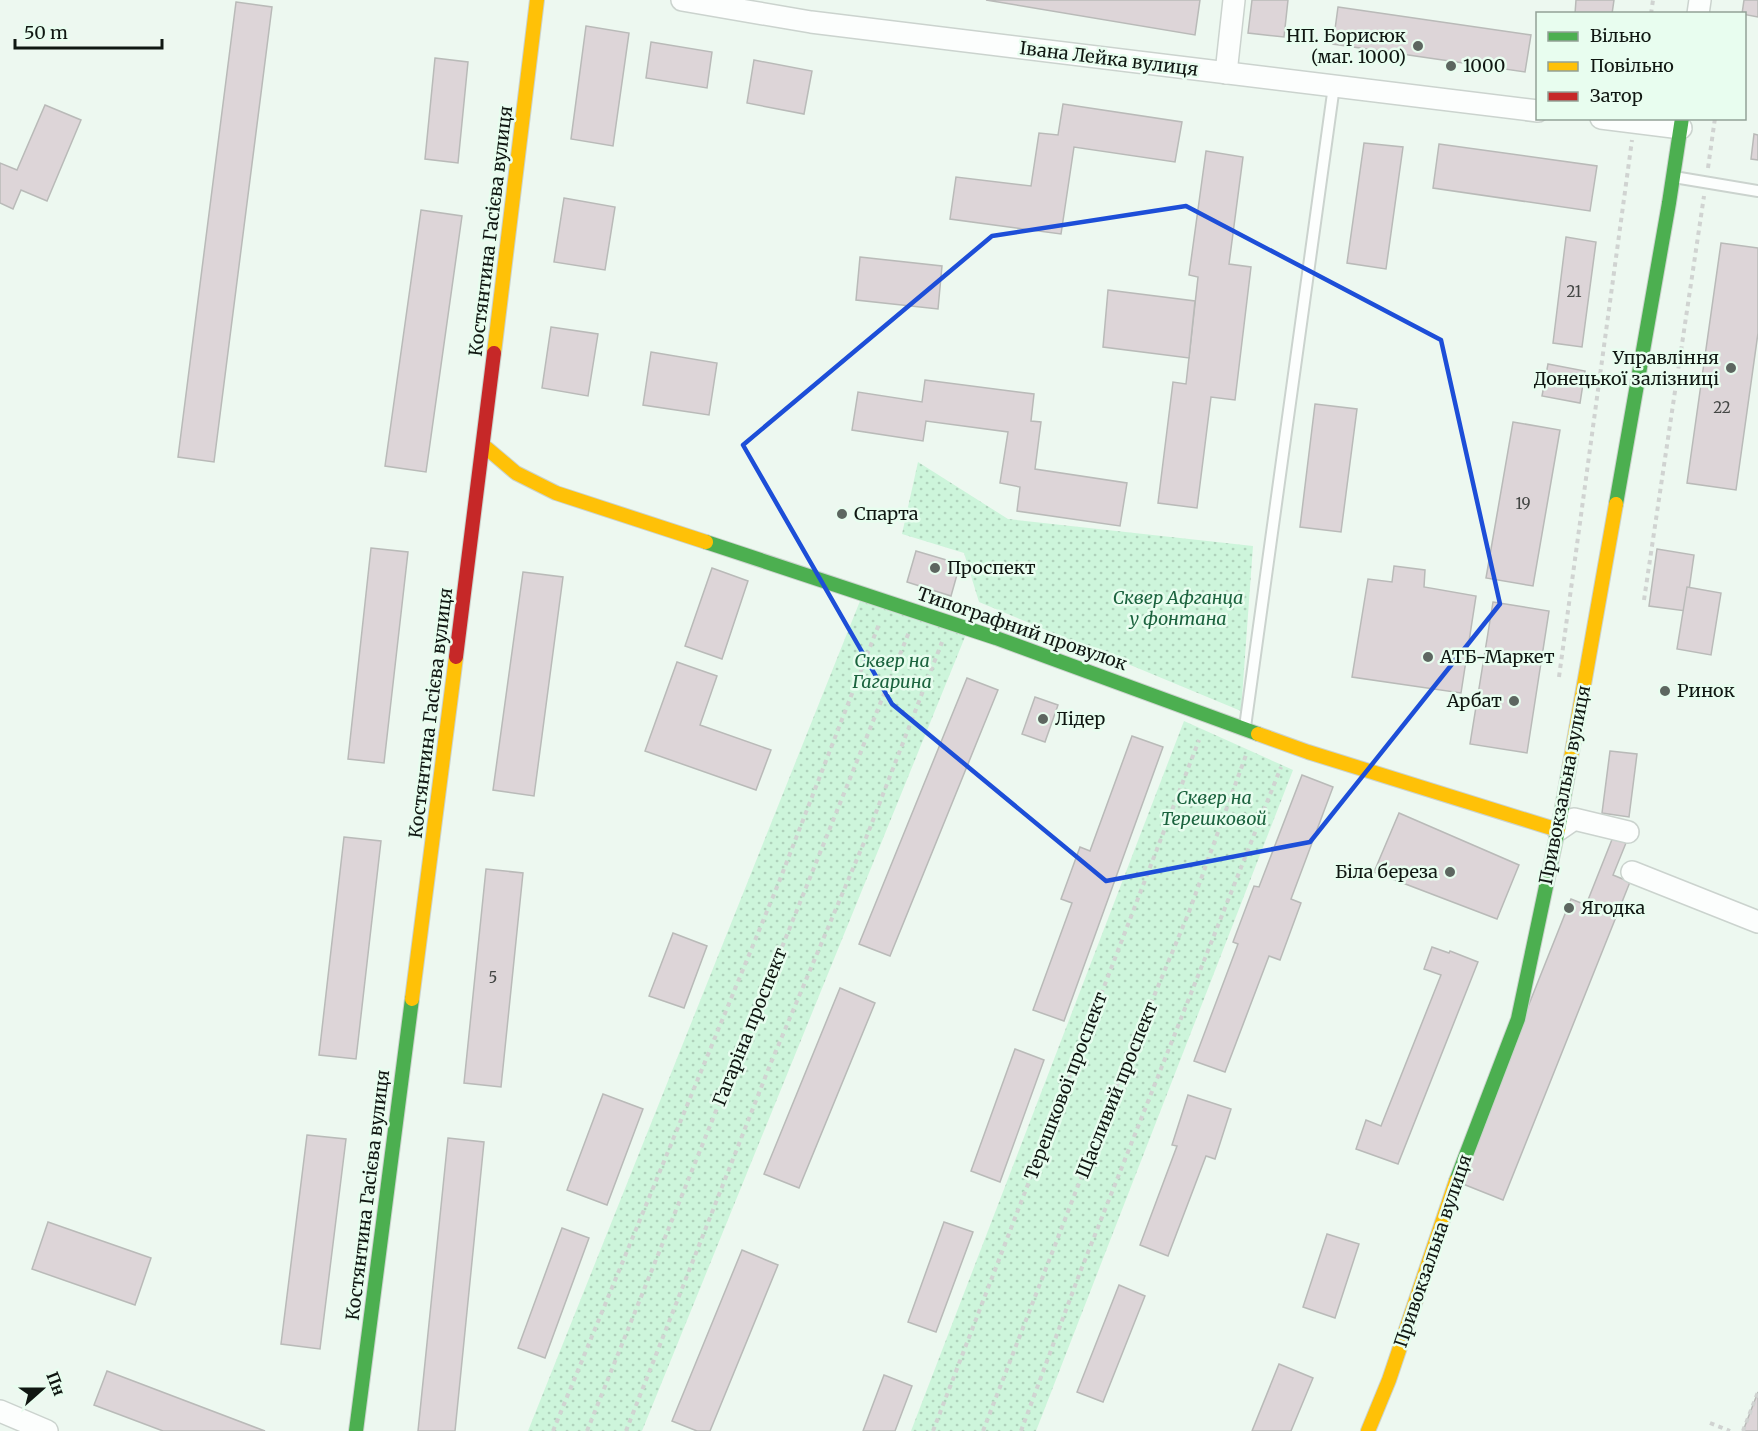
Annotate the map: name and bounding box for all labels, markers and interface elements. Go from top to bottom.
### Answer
scale bar [15,12,162,50]
legend [1536,12,1746,120]
text: 50 m [24,21,68,44]
place label: НП. Борисюк (маг. 1000) [1286,24,1407,68]
text: Вільно [1590,24,1651,47]
street label: Івана Лейка вулиця [1018,36,1200,81]
marker: НП. Борисюк (маг. 1000) [1411,39,1425,53]
place label: 1000 [1463,54,1505,77]
text: Повільно [1590,54,1674,77]
marker: 1000 [1444,59,1458,73]
text: Затор [1590,84,1643,107]
street label: Костянтина Гасієва вулиця [464,104,517,358]
house number: 21 [1566,282,1582,301]
place label: Управління Донецької залізниці [1534,346,1719,390]
marker: Управління Донецької залізниці [1724,361,1738,375]
house number: 22 [1713,398,1731,417]
house number: 19 [1515,494,1531,513]
place label: Спарта [854,502,919,525]
marker: Спарта [835,507,849,521]
place label: Проспект [947,556,1036,579]
marker: Проспект [928,561,942,575]
street label: Типографний провулок [914,582,1131,676]
street label: Костянтина Гасієва вулиця [404,586,457,840]
park label: Сквер Афганца у фонтана [1113,586,1243,630]
place label: АТБ-Маркет [1439,645,1555,668]
park label: Сквер на Гагарина [852,649,932,693]
marker: АТБ-Маркет [1421,650,1435,664]
place label: Ринок [1677,679,1735,702]
street label: Привокзальна вулиця [1534,683,1595,886]
marker: Ринок [1658,684,1672,698]
place label: Арбат [1446,689,1502,712]
marker: Арбат [1507,694,1521,708]
place label: Лідер [1055,707,1105,730]
marker: Лідер [1036,712,1050,726]
park label: Сквер на Терешковой [1161,786,1267,830]
place label: Біла береза [1335,860,1438,883]
marker: Біла береза [1443,865,1457,879]
place label: Ягодка [1581,896,1645,919]
marker: Ягодка [1562,901,1576,915]
street label: Гагаріна проспект [707,944,792,1109]
house number: 5 [489,968,497,987]
street label: Терешкової проспект [1019,989,1112,1183]
street label: Щасливий проспект [1071,998,1163,1182]
street label: Костянтина Гасієва вулиця [341,1068,394,1322]
street label: Привокзальна вулиця [1389,1151,1476,1350]
north arrow [12,1359,72,1419]
text: Пн [42,1369,70,1398]

